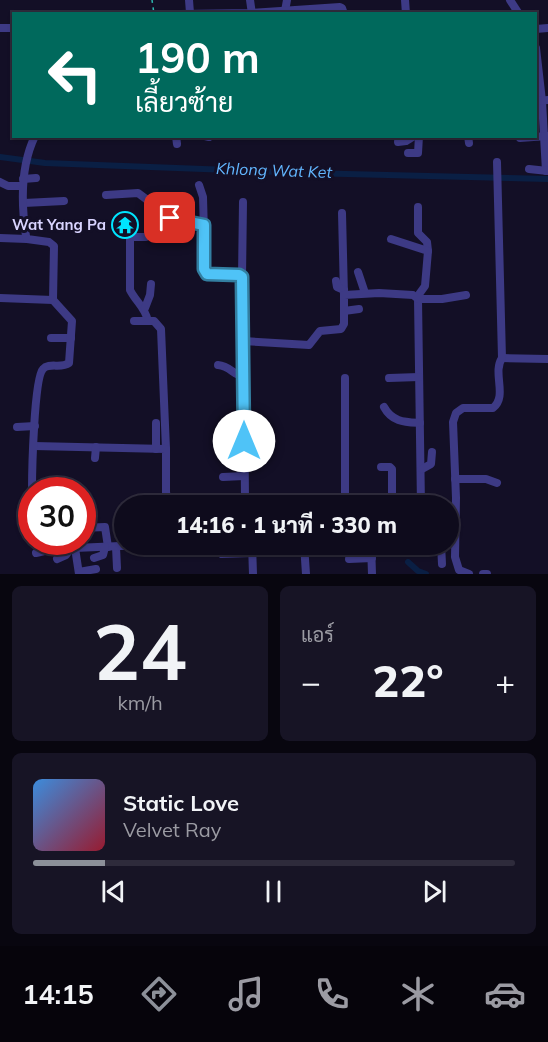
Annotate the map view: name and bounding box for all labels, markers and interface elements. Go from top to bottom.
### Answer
text: 190 m [135,31,260,84]
icon: left [36,36,114,114]
text: เลี้ยวซ้าย [135,85,233,119]
water label: Khlong Wat Ket [216,158,333,182]
pin [144,192,195,243]
icon: arrive [153,201,186,234]
temple icon: Wat Yang Pa [110,210,140,240]
place label: Wat Yang Pa [12,215,106,234]
position arrow [212,409,276,473]
speed limit sign: 30 [18,477,96,555]
text: 14:16 · 1 นาที · 330 m [176,511,397,539]
text: 24 [93,602,187,700]
text: แอร์ [301,622,334,647]
text: 22° [372,652,444,708]
text: − [301,661,321,702]
text: + [495,661,515,702]
text: km/h [117,690,163,715]
text: Static Love [123,789,239,817]
text: Velvet Ray [123,817,221,842]
icon: previous [97,875,130,908]
icon: pause [257,875,290,908]
icon: next [418,875,451,908]
icon: directions [138,973,180,1015]
icon: music [225,973,267,1015]
icon: phone [311,973,353,1015]
icon: climate [397,973,439,1015]
icon: car [484,973,526,1015]
text: 14:15 [22,977,94,1011]

